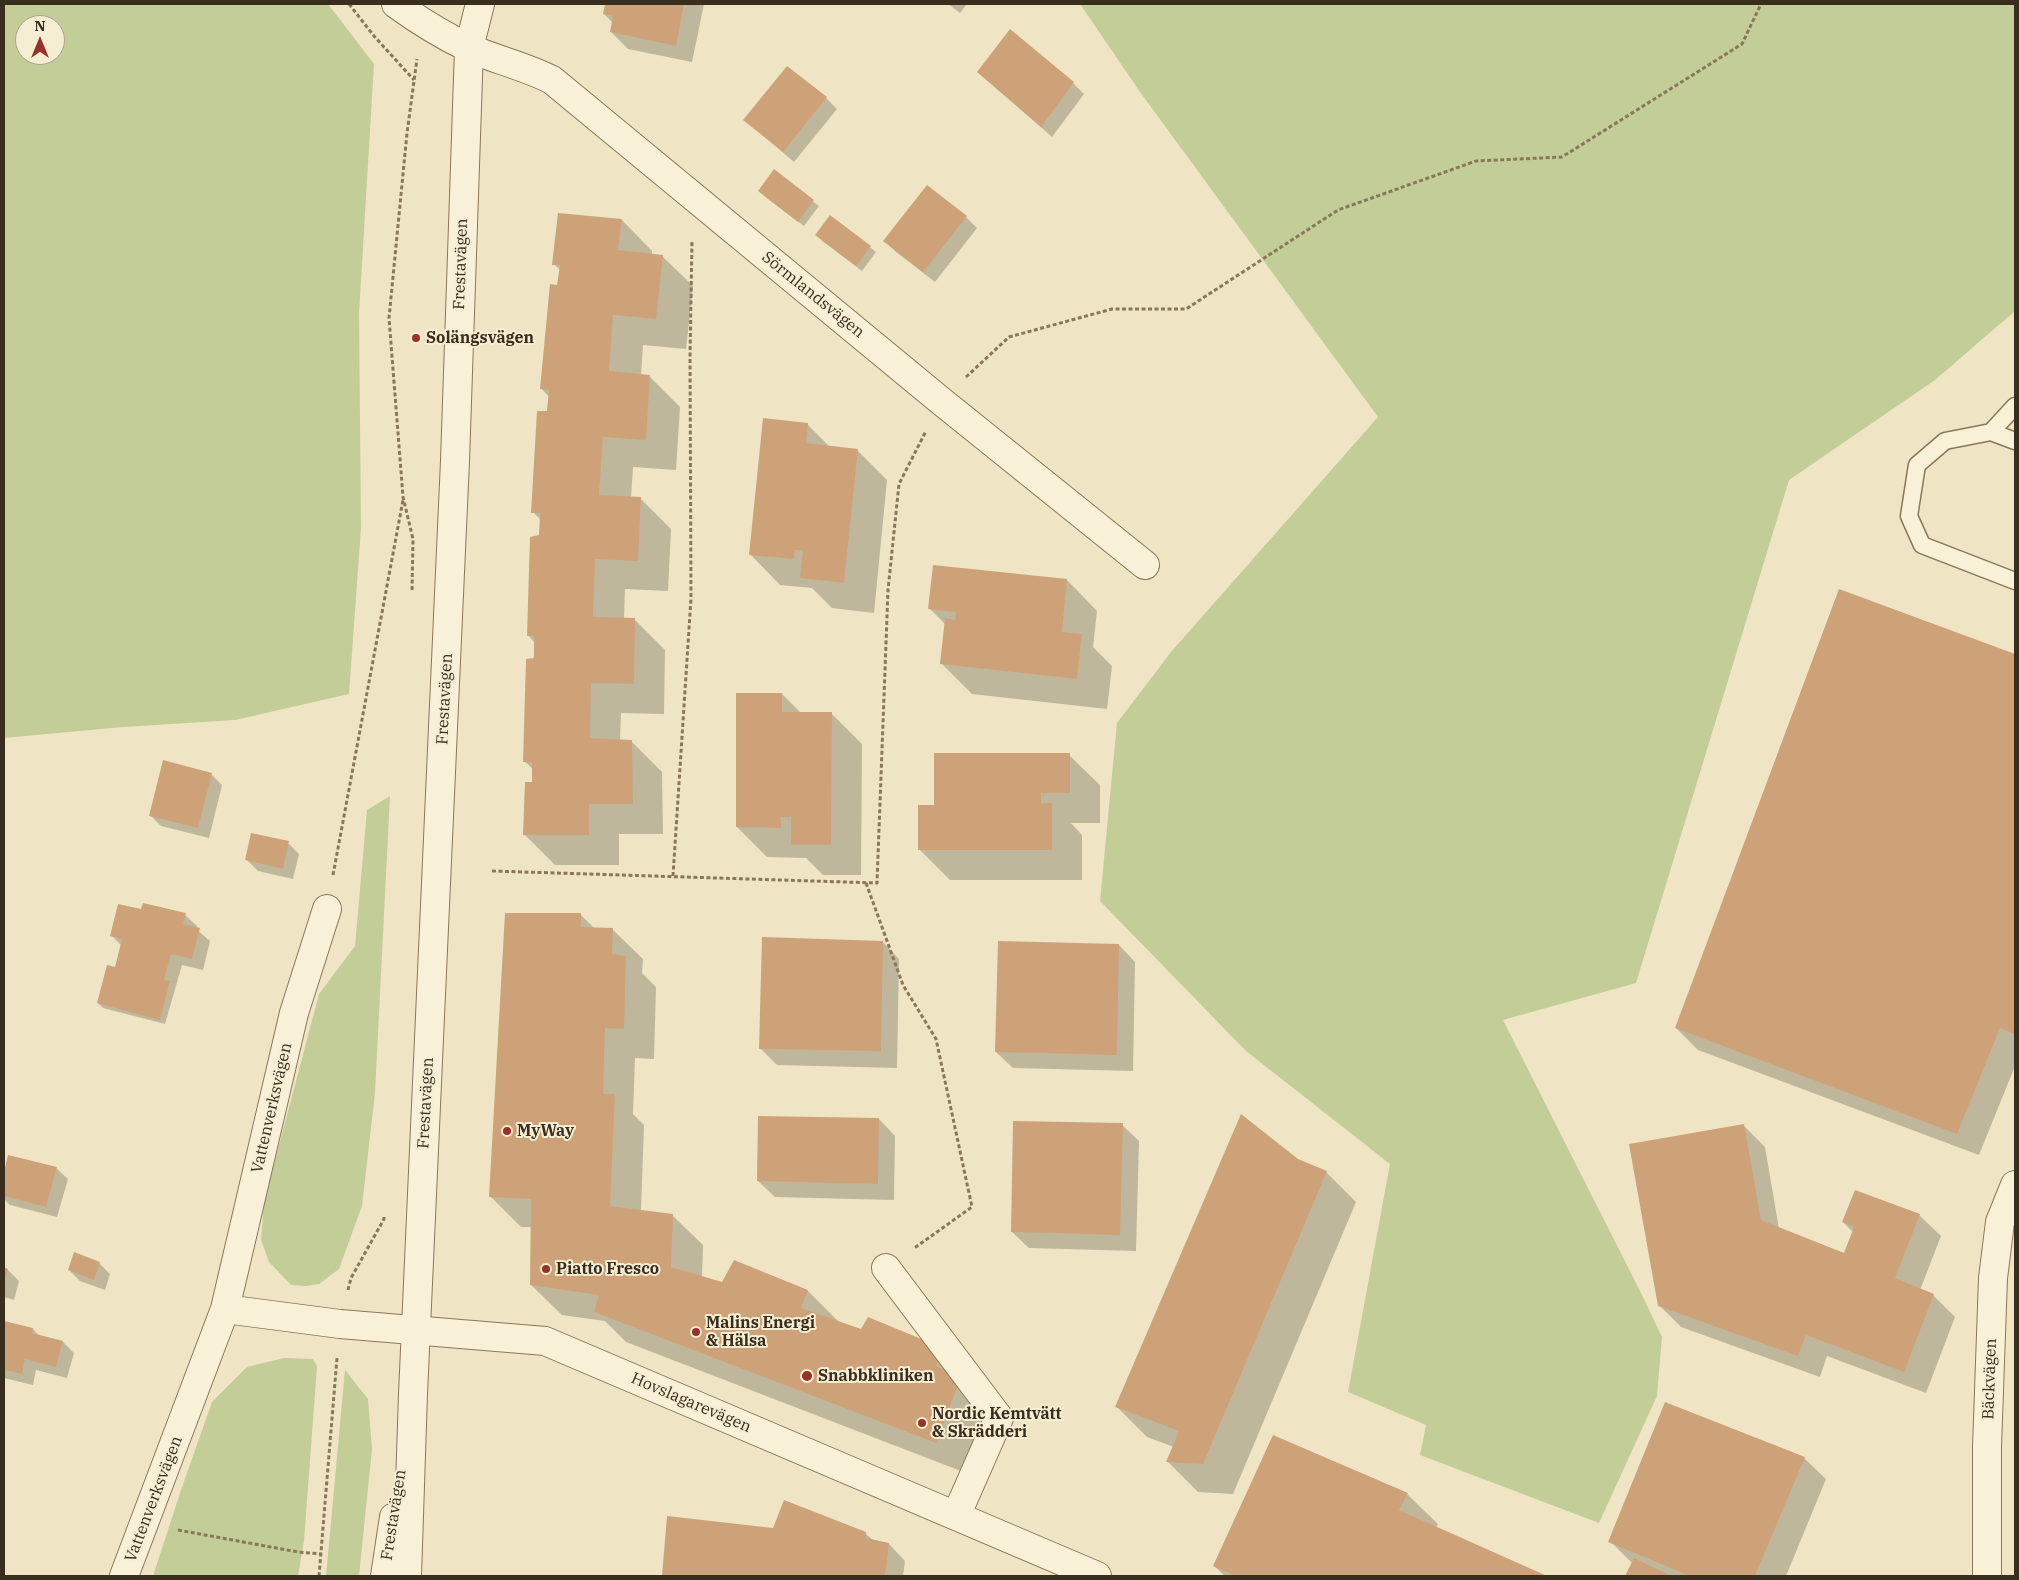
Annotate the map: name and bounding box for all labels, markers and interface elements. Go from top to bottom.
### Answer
north arrow [15,15,65,65]
text: N [34,17,46,35]
street label: Frestavägen [450,218,472,310]
street label: Sörmlandsvägen [758,248,868,342]
place label: Solängsvägen [426,328,534,348]
marker: Solängsvägen [410,332,422,344]
street label: Frestavägen [433,653,457,745]
street label: Vattenverksvägen [248,1041,296,1175]
street label: Frestavägen [414,1057,438,1149]
place label: MyWay [517,1121,574,1141]
marker: MyWay [501,1125,513,1137]
place label: Piatto Fresco [556,1259,659,1279]
marker: Piatto Fresco [540,1263,552,1275]
place label: Malins Energi & Hälsa [706,1313,815,1351]
marker: Malins Energi & Hälsa [690,1326,702,1338]
street label: Bäckvägen [1979,1338,2001,1420]
place label: Snabbkliniken [818,1366,933,1386]
street label: Hovslagarevägen [628,1369,754,1437]
marker: Snabbkliniken [800,1369,814,1383]
place label: Nordic Kemtvätt & Skrädderi [932,1404,1062,1442]
marker: Nordic Kemtvätt & Skrädderi [916,1417,928,1429]
street label: Vattenverksvägen [121,1433,187,1565]
street label: Frestavägen [377,1468,411,1562]

